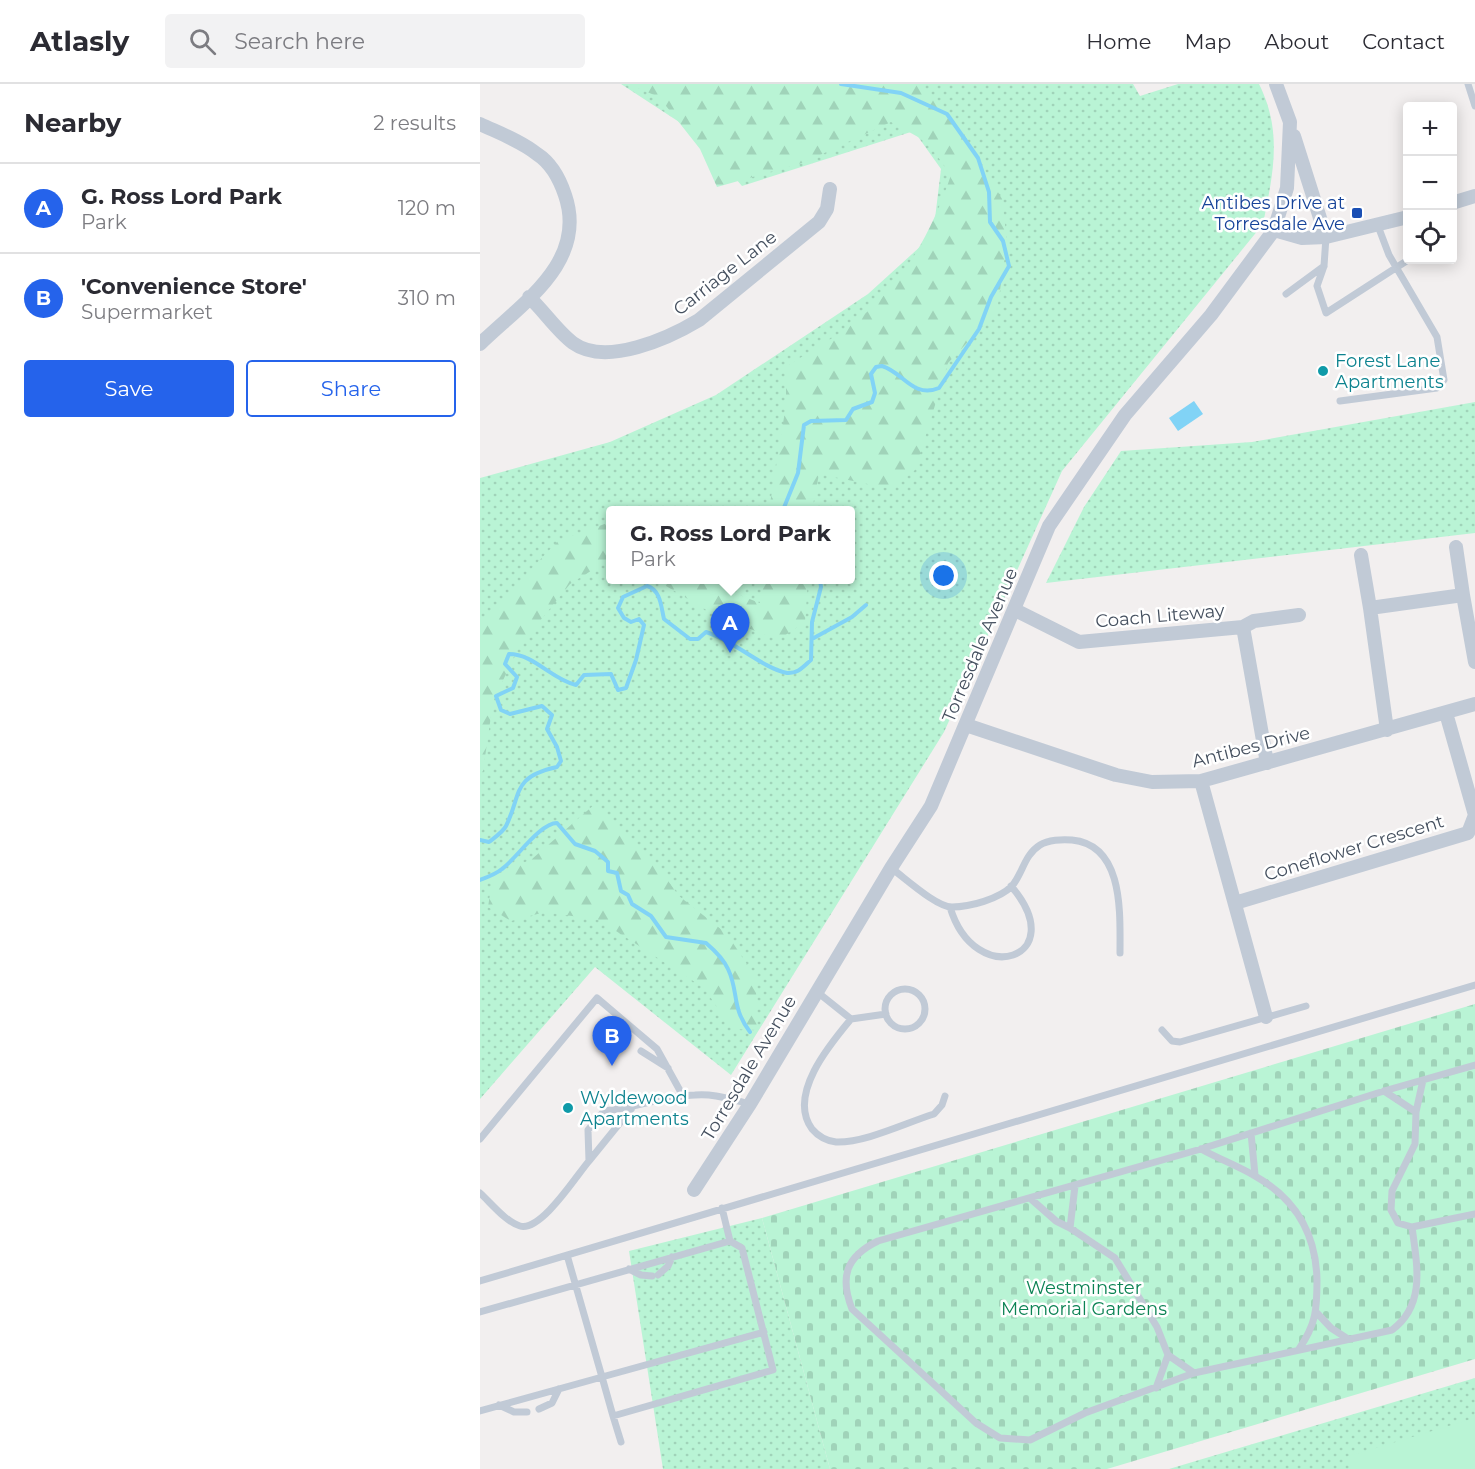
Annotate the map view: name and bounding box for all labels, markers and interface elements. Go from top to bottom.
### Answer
search box [165,14,585,68]
text: Atlasly [30,24,129,58]
icon: search [186,25,219,58]
text: Search here [234,28,365,55]
text: Home [1086,29,1151,54]
text: Map [1184,29,1231,54]
text: About [1264,29,1329,54]
text: Contact [1362,29,1445,54]
map controls [1403,102,1457,264]
button: + [1403,102,1457,156]
text: Nearby [24,107,121,139]
text: 2 results [373,111,456,135]
button: − [1403,156,1457,210]
text: G. Ross Lord Park [81,183,282,210]
place label: Antibes Drive at Torresdale Ave [1201,192,1345,235]
text: A [36,196,51,220]
text: 120 m [398,196,456,220]
marker: Antibes Drive at Torresdale Ave [1350,206,1364,220]
text: Park [81,210,127,234]
button: locate [1403,210,1457,264]
street label: Carriage Lane [669,226,781,320]
text: 'Convenience Store' [81,273,307,300]
text: B [36,286,51,310]
text: 310 m [398,286,456,310]
text: Supermarket [81,300,213,324]
place label: Forest Lane Apartments [1335,350,1444,393]
button: Save [24,360,234,417]
button: Share [246,360,456,417]
marker: Forest Lane Apartments [1316,364,1330,378]
popup [606,506,855,584]
text: G. Ross Lord Park [630,520,831,547]
text: Park [630,547,676,571]
your location [929,561,958,590]
street label: Torresdale Avenue [938,564,1023,725]
street label: Coach Liteway [1095,599,1226,633]
pin: A [710,604,750,653]
street label: Antibes Drive [1190,722,1312,772]
street label: Coneflower Crescent [1261,810,1447,886]
street label: Torresdale Avenue [697,991,801,1145]
pin: B [592,1016,632,1066]
place label: Wyldewood Apartments [580,1087,689,1130]
marker: Wyldewood Apartments [561,1101,575,1115]
park label: Westminster Memorial Gardens [1001,1277,1167,1320]

